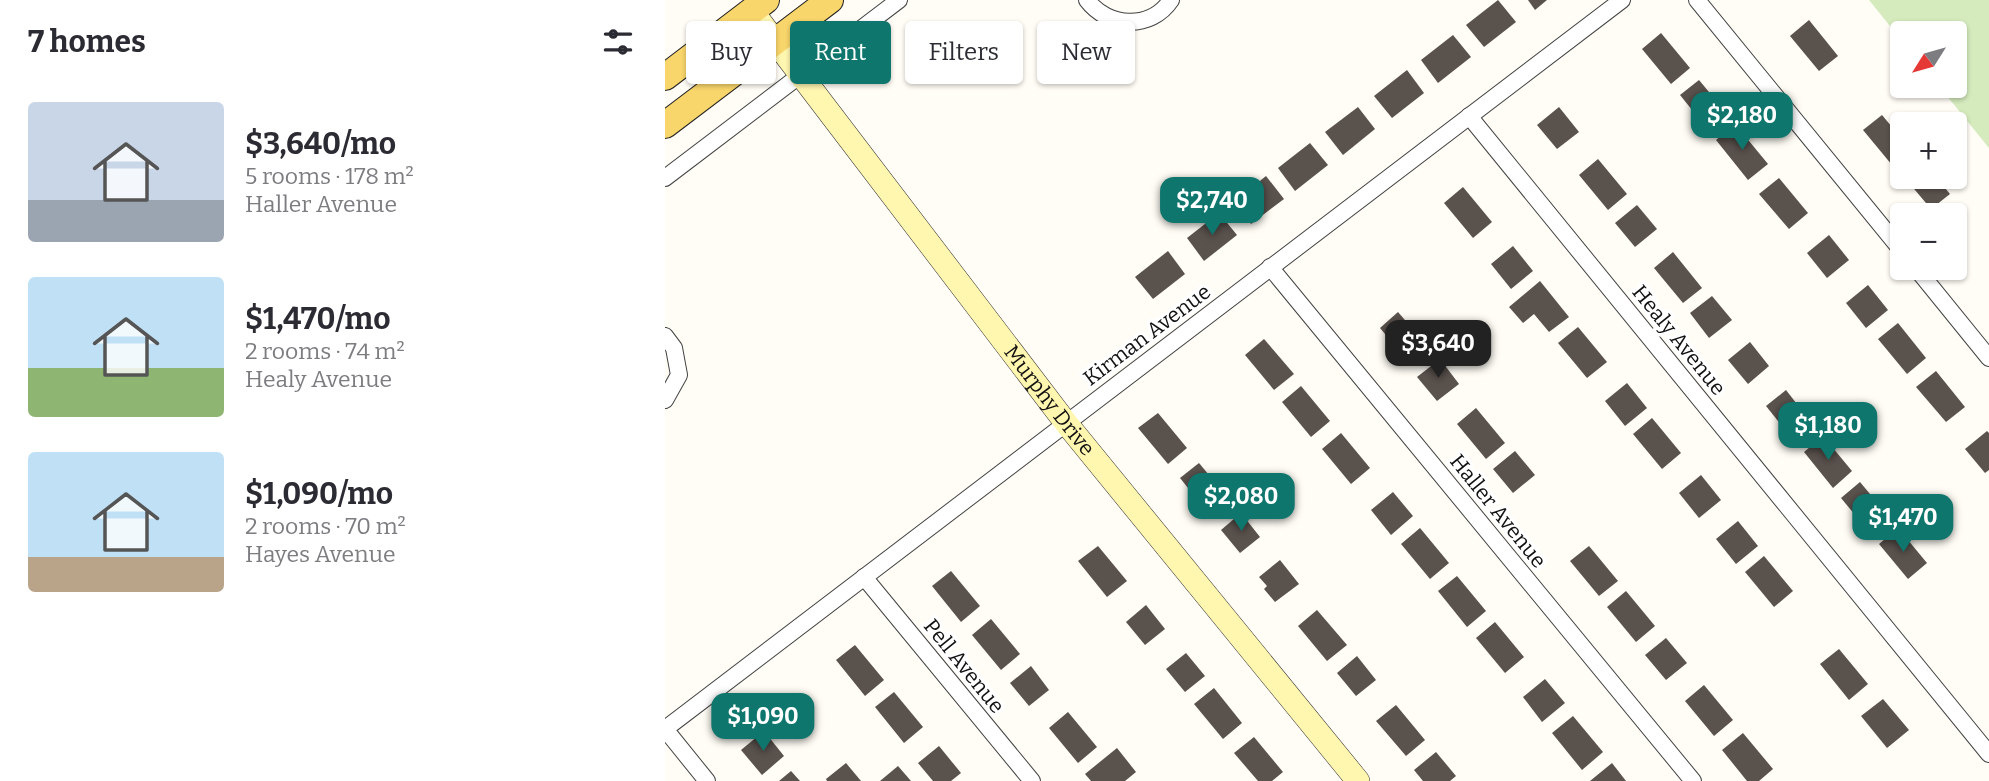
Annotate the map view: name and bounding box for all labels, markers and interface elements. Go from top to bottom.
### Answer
chip: Buy [686,21,776,84]
chip: Rent [790,21,891,84]
chip: Filters [905,21,1023,84]
chip: New [1037,21,1135,84]
north arrow [1890,21,1967,98]
map controls [1890,21,1967,280]
icon: filters [599,23,637,61]
text: 7 homes [28,24,146,60]
pin: $2,180 [1685,92,1799,152]
text: $2,180 [1707,101,1777,129]
button: + [1890,112,1967,189]
text: $3,640/mo [245,126,396,162]
icon: home [84,130,168,214]
text: 5 rooms · 178 m² [245,162,414,190]
pin: $2,740 [1155,177,1269,237]
text: $2,740 [1176,186,1248,214]
text: Haller Avenue [245,190,397,218]
button: − [1890,203,1967,280]
street label: Kirman Avenue [1078,279,1216,391]
street label: Healy Avenue [1627,280,1731,400]
text: $1,470/mo [245,301,391,337]
icon: home [84,305,168,389]
pin: $3,640 [1381,320,1495,380]
text: $3,640 [1401,329,1475,357]
text: 2 rooms · 74 m² [245,337,405,365]
street label: Murphy Drive [998,340,1100,461]
text: Healy Avenue [245,365,392,393]
pin: $1,180 [1771,402,1885,462]
text: $1,180 [1794,411,1862,439]
street label: Haller Avenue [1444,449,1552,573]
pin: $2,080 [1184,474,1298,533]
text: $1,090/mo [245,476,393,512]
icon: home [84,480,168,564]
text: $2,080 [1204,482,1278,510]
pin: $1,470 [1846,494,1960,554]
text: $1,470 [1868,503,1938,531]
text: 2 rooms · 70 m² [245,512,406,540]
text: Hayes Avenue [245,540,396,568]
street label: Pell Avenue [918,614,1010,718]
pin: $1,090 [706,694,820,753]
text: $1,090 [727,702,799,730]

